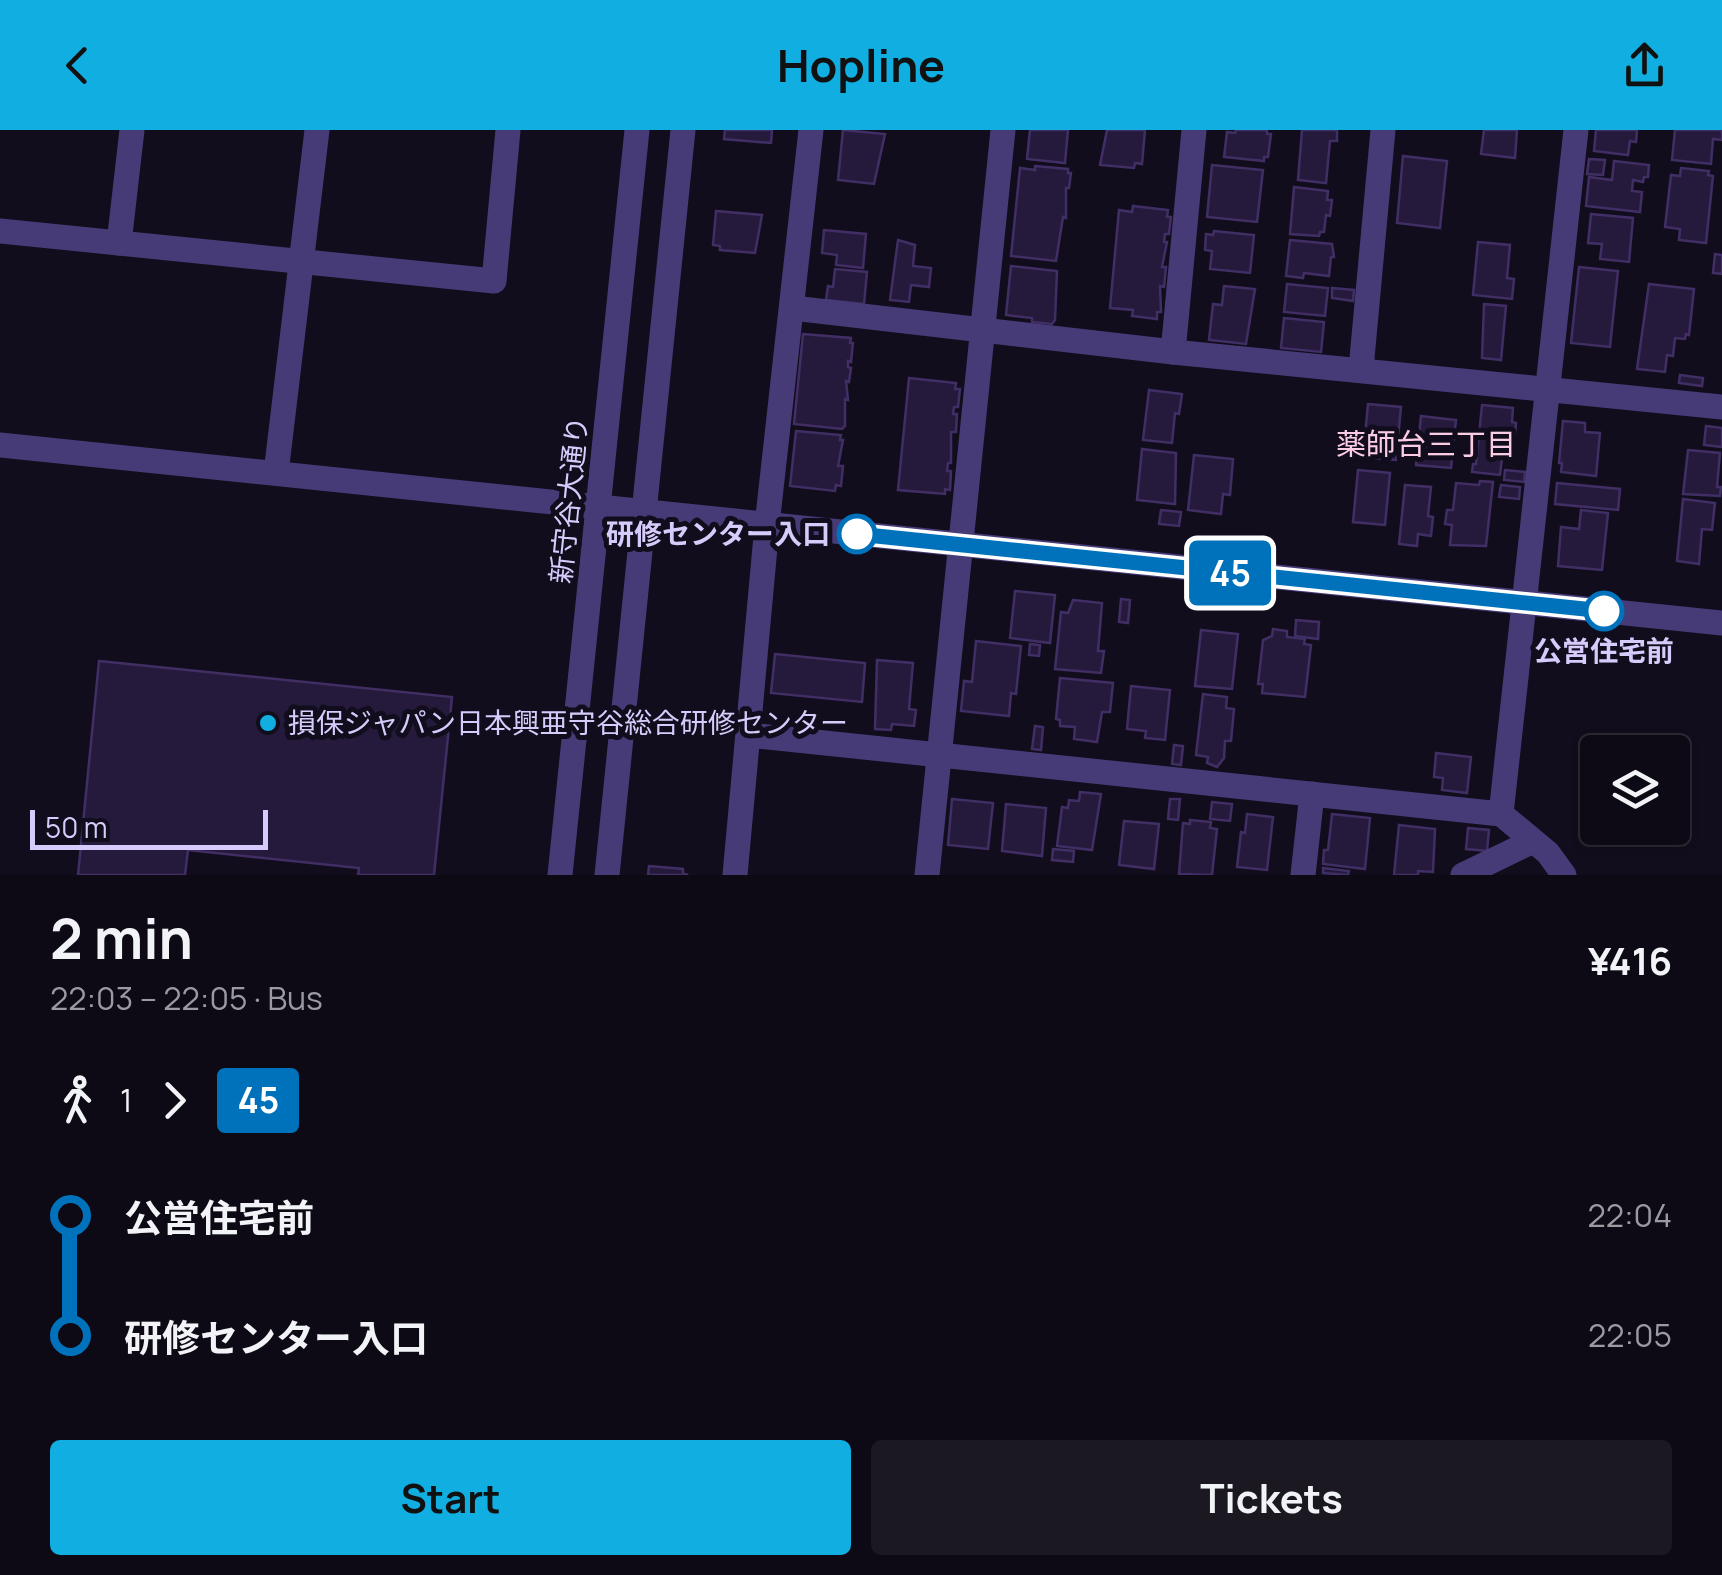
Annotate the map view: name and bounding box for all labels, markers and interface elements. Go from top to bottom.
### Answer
text: Hopline [777,34,945,96]
icon: back [50,38,105,93]
icon: share [1617,38,1672,93]
street label: 新守谷大通り [540,414,596,585]
district label: 薬師台三丁目 [1336,423,1516,464]
place label: 研修センター入口 [606,514,830,552]
marker: 研修センター入口 [838,515,876,553]
line badge: 45 [1185,540,1275,606]
text: 45 [1209,549,1251,597]
marker: 公営住宅前 [1585,592,1623,630]
place label: 公営住宅前 [1534,631,1674,669]
place label: 損保ジャパン日本興亜守谷総合研修センター [288,703,848,741]
marker: 損保ジャパン日本興亜守谷総合研修センター [257,712,279,734]
map controls [1580,735,1690,845]
button: layers [1580,735,1690,845]
scale bar [30,805,268,850]
text: 50 m [45,808,108,846]
text: 2 min [50,900,193,976]
text: ¥416 [1588,934,1672,986]
text: 22:03 – 22:05 · Bus [50,976,323,1020]
icon: walk [50,1073,105,1128]
icon: forward [147,1073,202,1128]
text: 45 [237,1076,279,1124]
text: 1 [120,1078,132,1122]
text: 公営住宅前 [124,1191,314,1243]
text: 22:04 [1588,1193,1672,1237]
text: 研修センター入口 [124,1311,428,1363]
text: 22:05 [1588,1313,1672,1357]
button: Start [50,1440,851,1555]
button: Tickets [871,1440,1672,1555]

